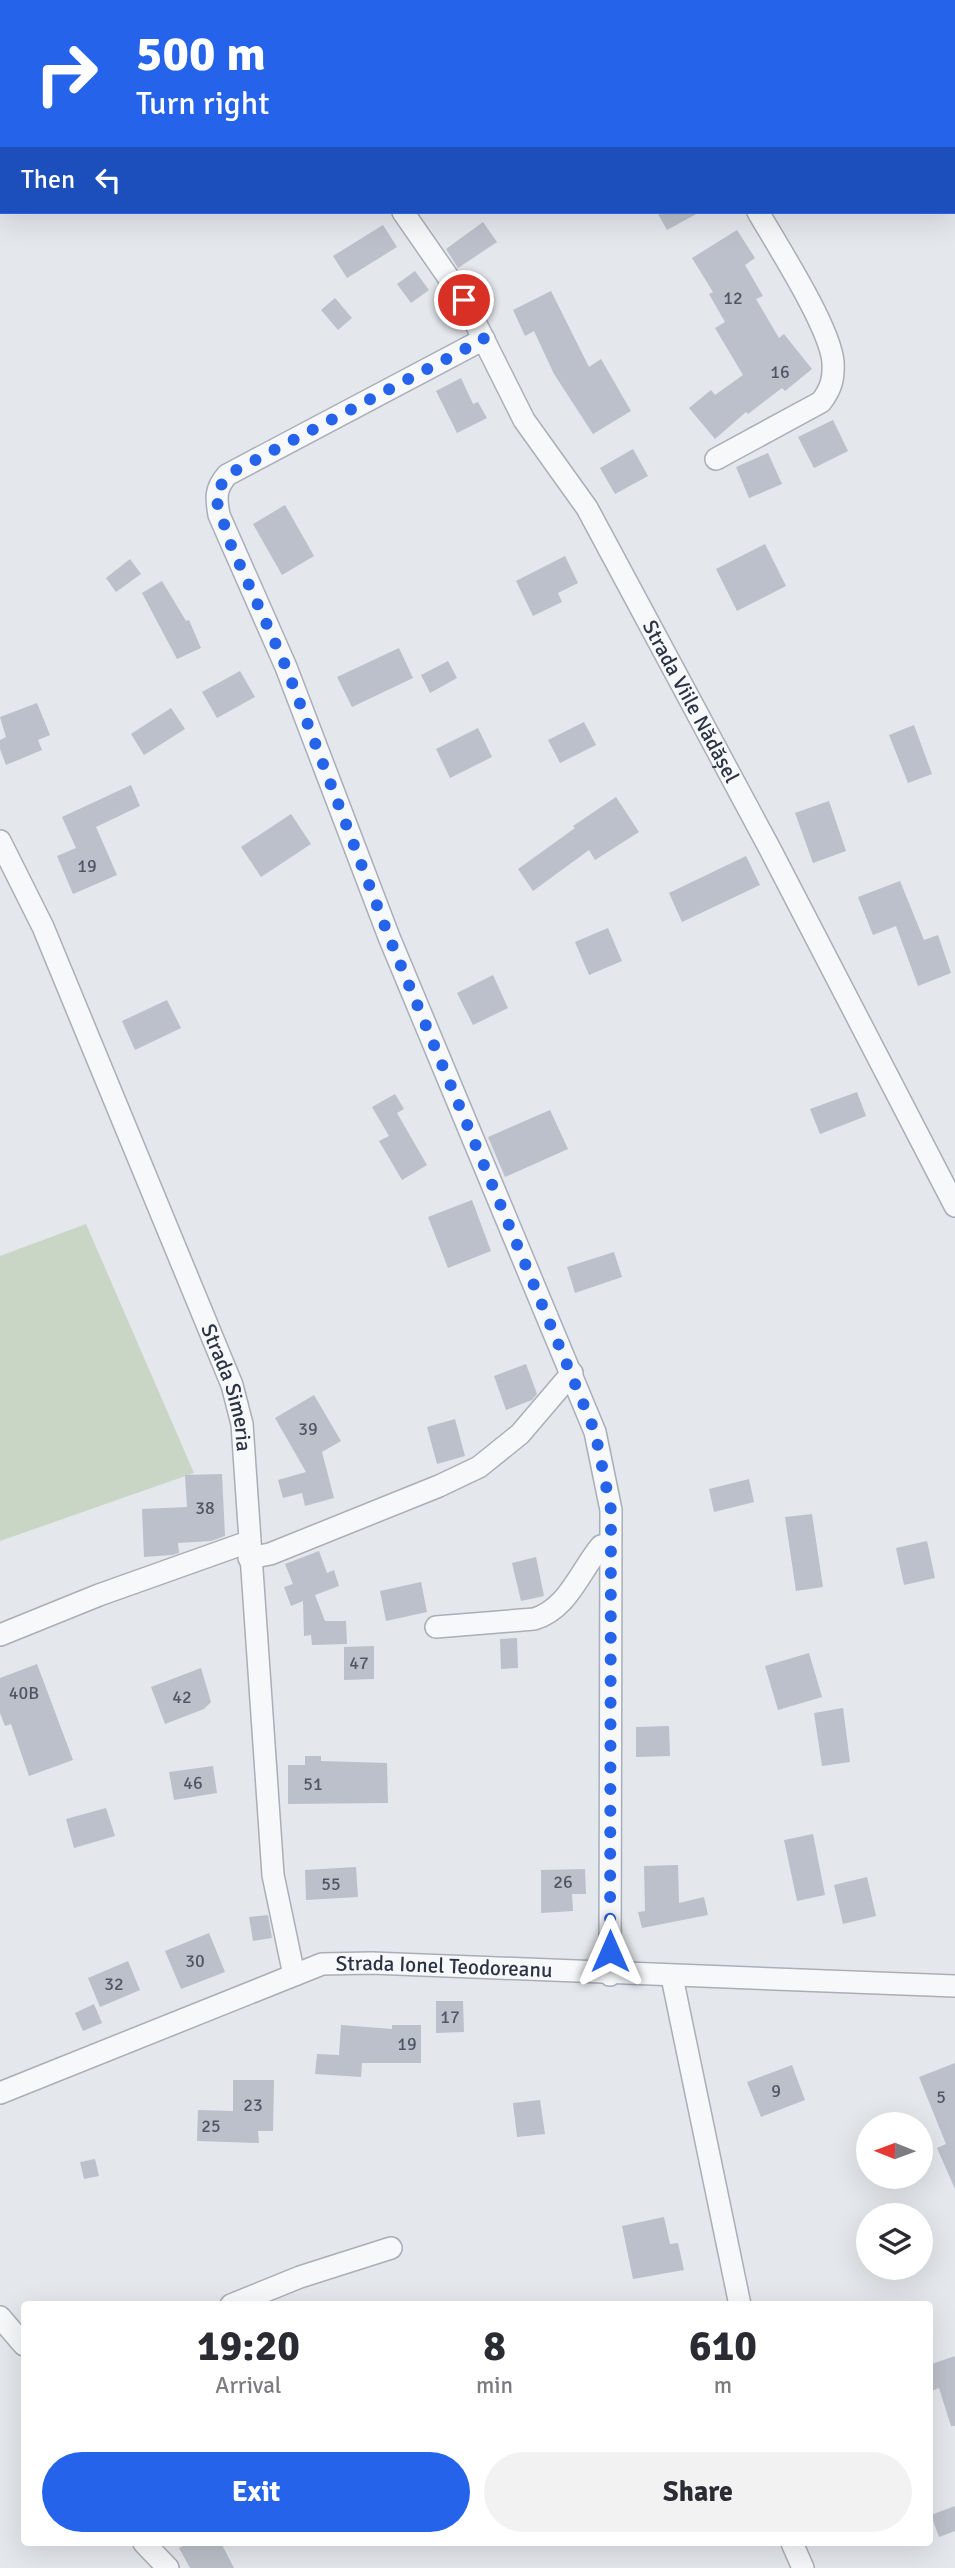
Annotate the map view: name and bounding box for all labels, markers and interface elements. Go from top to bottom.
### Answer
text: 500 m [136,24,266,84]
icon: right [21,28,112,119]
text: Turn right [136,84,269,123]
icon: left [89,161,127,199]
text: Then [21,164,75,196]
pin [434,270,494,330]
icon: arrive [445,281,483,319]
house number: 12 [723,287,743,309]
house number: 16 [770,361,790,383]
street label: Strada Viile Nădășel [637,616,745,787]
house number: 19 [77,855,97,877]
street label: Strada Simeria [195,1320,257,1452]
house number: 39 [298,1418,318,1440]
house number: 38 [195,1497,215,1519]
house number: 47 [349,1652,369,1674]
house number: 40B [9,1682,39,1704]
house number: 42 [172,1686,192,1708]
house number: 46 [183,1772,203,1794]
house number: 51 [303,1773,323,1795]
house number: 26 [553,1871,573,1893]
house number: 55 [321,1873,341,1895]
position arrow [573,1914,647,1988]
house number: 30 [185,1950,205,1972]
street label: Strada Ionel Teodoreanu [335,1950,553,1983]
house number: 32 [104,1973,124,1995]
house number: 17 [440,2006,460,2028]
house number: 19 [397,2033,417,2055]
house number: 9 [771,2080,781,2102]
house number: 5 [936,2086,946,2108]
house number: 23 [243,2094,263,2116]
north arrow [856,2112,933,2189]
map controls [856,2112,933,2280]
house number: 25 [201,2115,221,2137]
button: layers [856,2203,933,2280]
text: 19:20 [197,2321,300,2372]
text: 8 [483,2321,506,2372]
text: 610 [689,2321,757,2372]
text: Arrival [215,2371,282,2400]
text: min [476,2371,513,2400]
text: m [714,2371,732,2400]
button: Exit [42,2452,470,2532]
button: Share [484,2452,912,2532]

